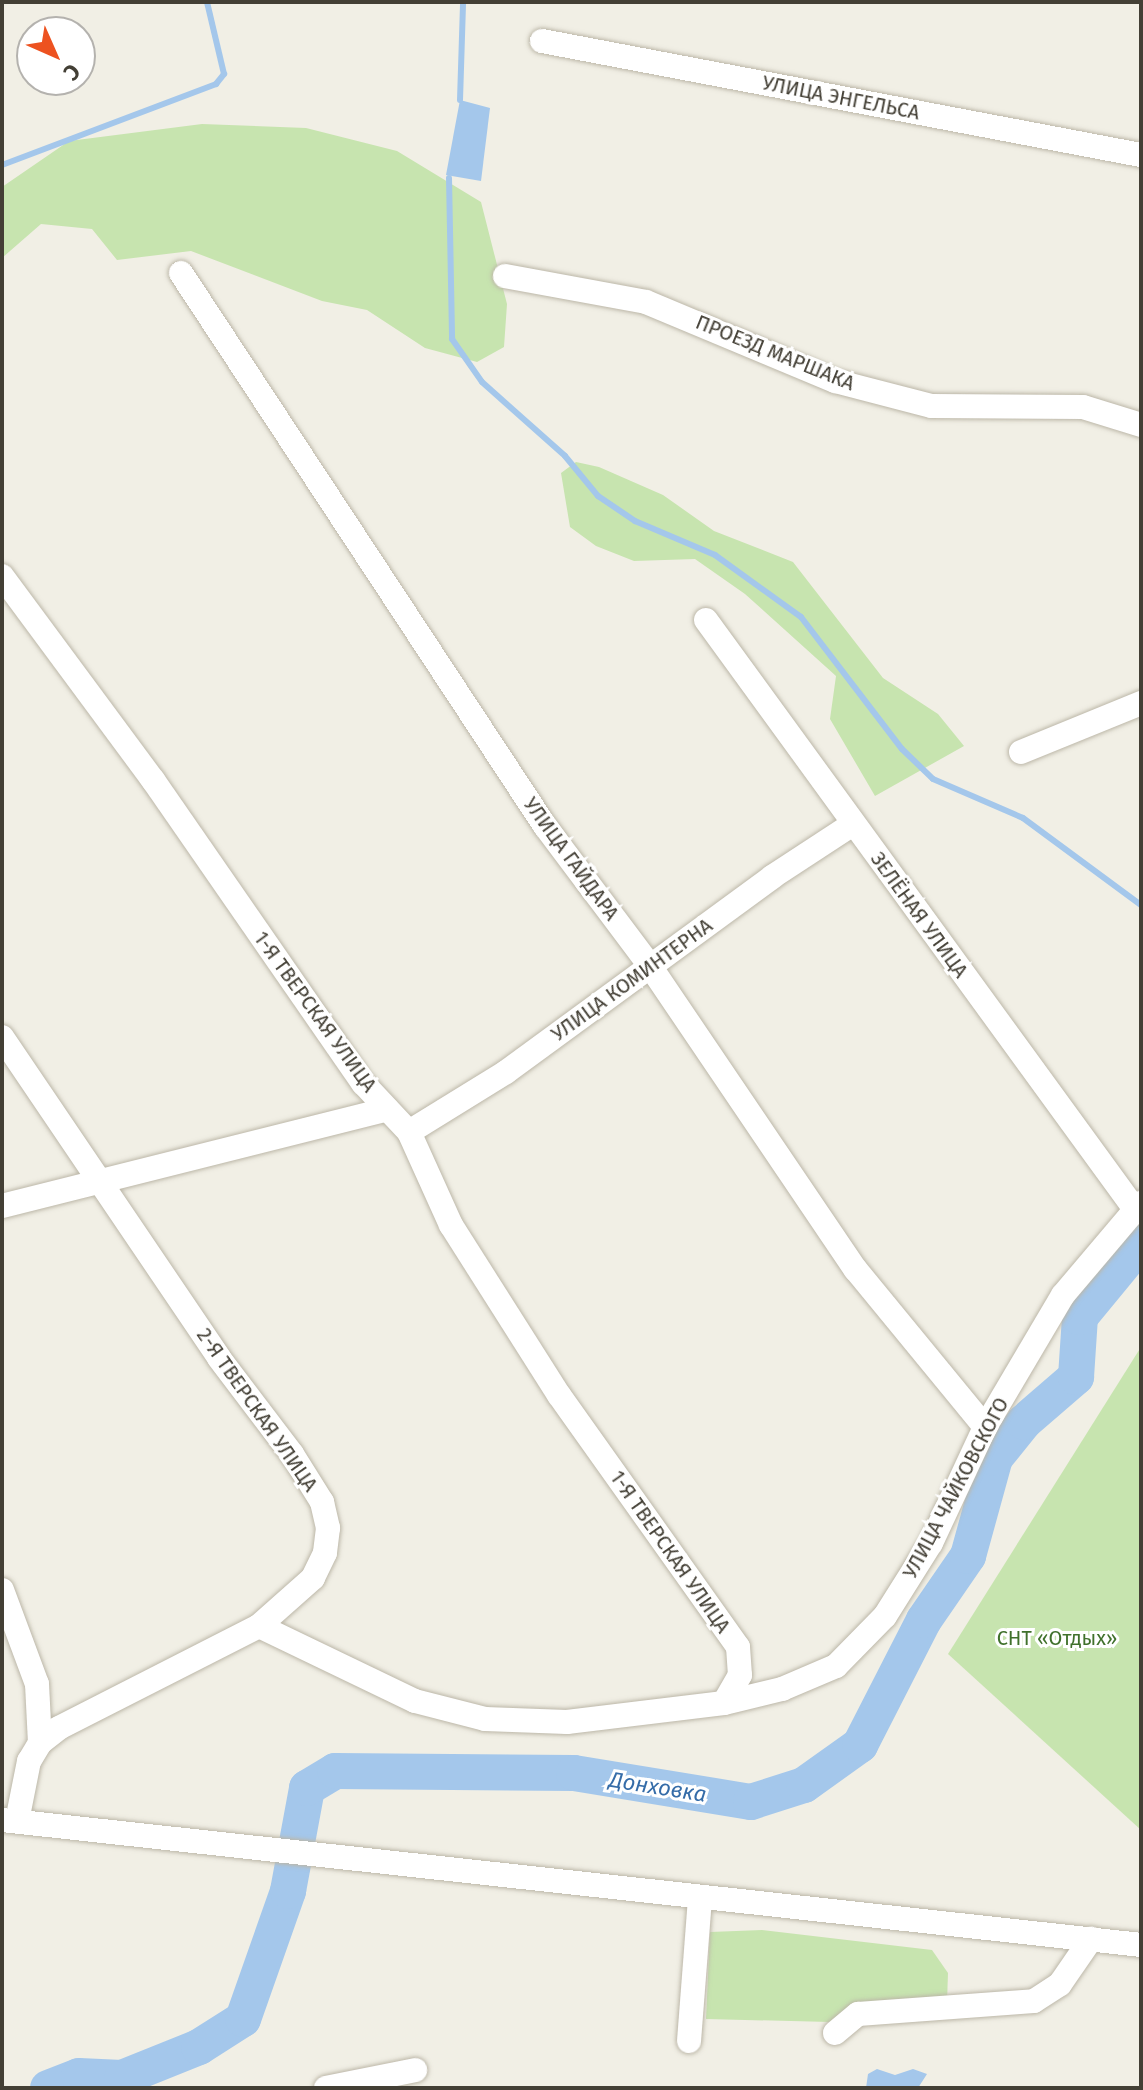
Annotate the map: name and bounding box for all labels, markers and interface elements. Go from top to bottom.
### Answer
north arrow [16,16,96,96]
text: С [58,58,86,86]
street label: УЛИЦА ЭНГЕЛЬСА [760,71,922,125]
street label: ПРОЕЗД МАРШАКА [692,310,858,396]
street label: УЛИЦА ГАЙДАРА [518,793,624,925]
street label: ЗЕЛЁНАЯ УЛИЦА [865,848,973,982]
street label: УЛИЦА КОМИНТЕРНА [547,914,717,1046]
street label: 1-Я ТВЕРСКАЯ УЛИЦА [249,927,381,1097]
street label: 2-Я ТВЕРСКАЯ УЛИЦА [192,1324,322,1496]
street label: УЛИЦА ЧАЙКОВСКОГО [898,1393,1014,1583]
street label: 1-Я ТВЕРСКАЯ УЛИЦА [605,1466,735,1638]
park label: СНТ «Отдых» [997,1626,1117,1650]
water label: Донховка [608,1766,708,1808]

